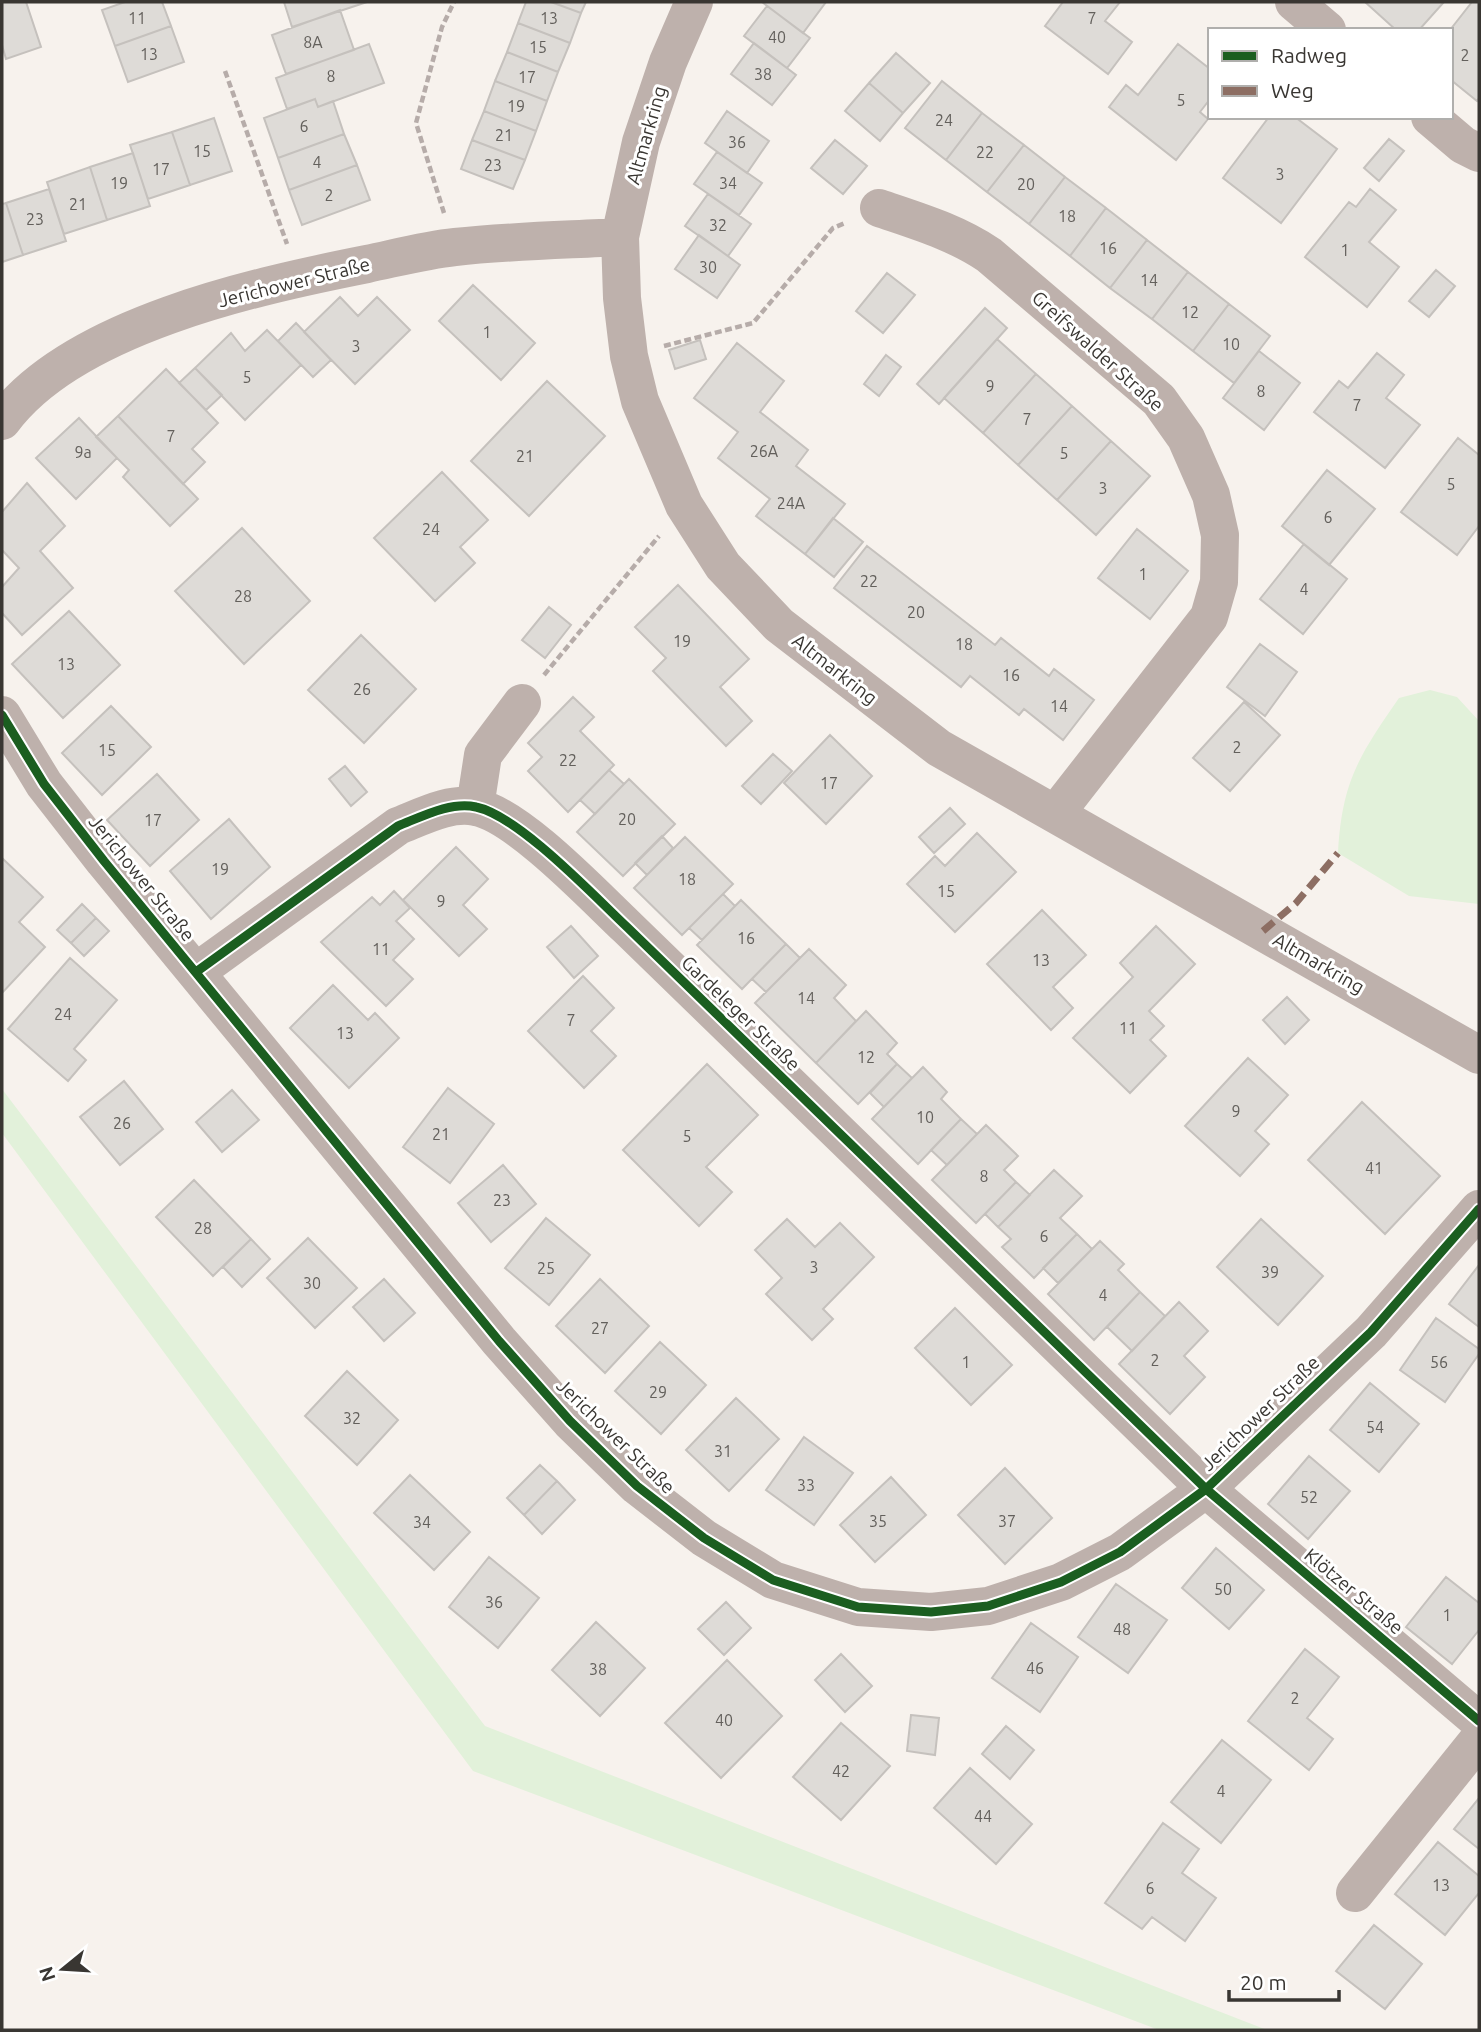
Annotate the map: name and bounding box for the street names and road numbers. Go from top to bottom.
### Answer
street label: Altmarkring [621,83,671,187]
street label: Jerichower Straße [216,253,372,311]
street label: Greifswalder Straße [1028,286,1168,416]
street label: Altmarkring [788,629,882,709]
street label: Jerichower Straße [85,811,199,945]
street label: Altmarkring [1270,928,1368,998]
street label: Gardeleger Straße [677,951,805,1075]
street label: Jerichower Straße [1196,1351,1324,1475]
street label: Jerichower Straße [552,1374,680,1498]
street label: Klötzer Straße [1300,1543,1408,1639]

